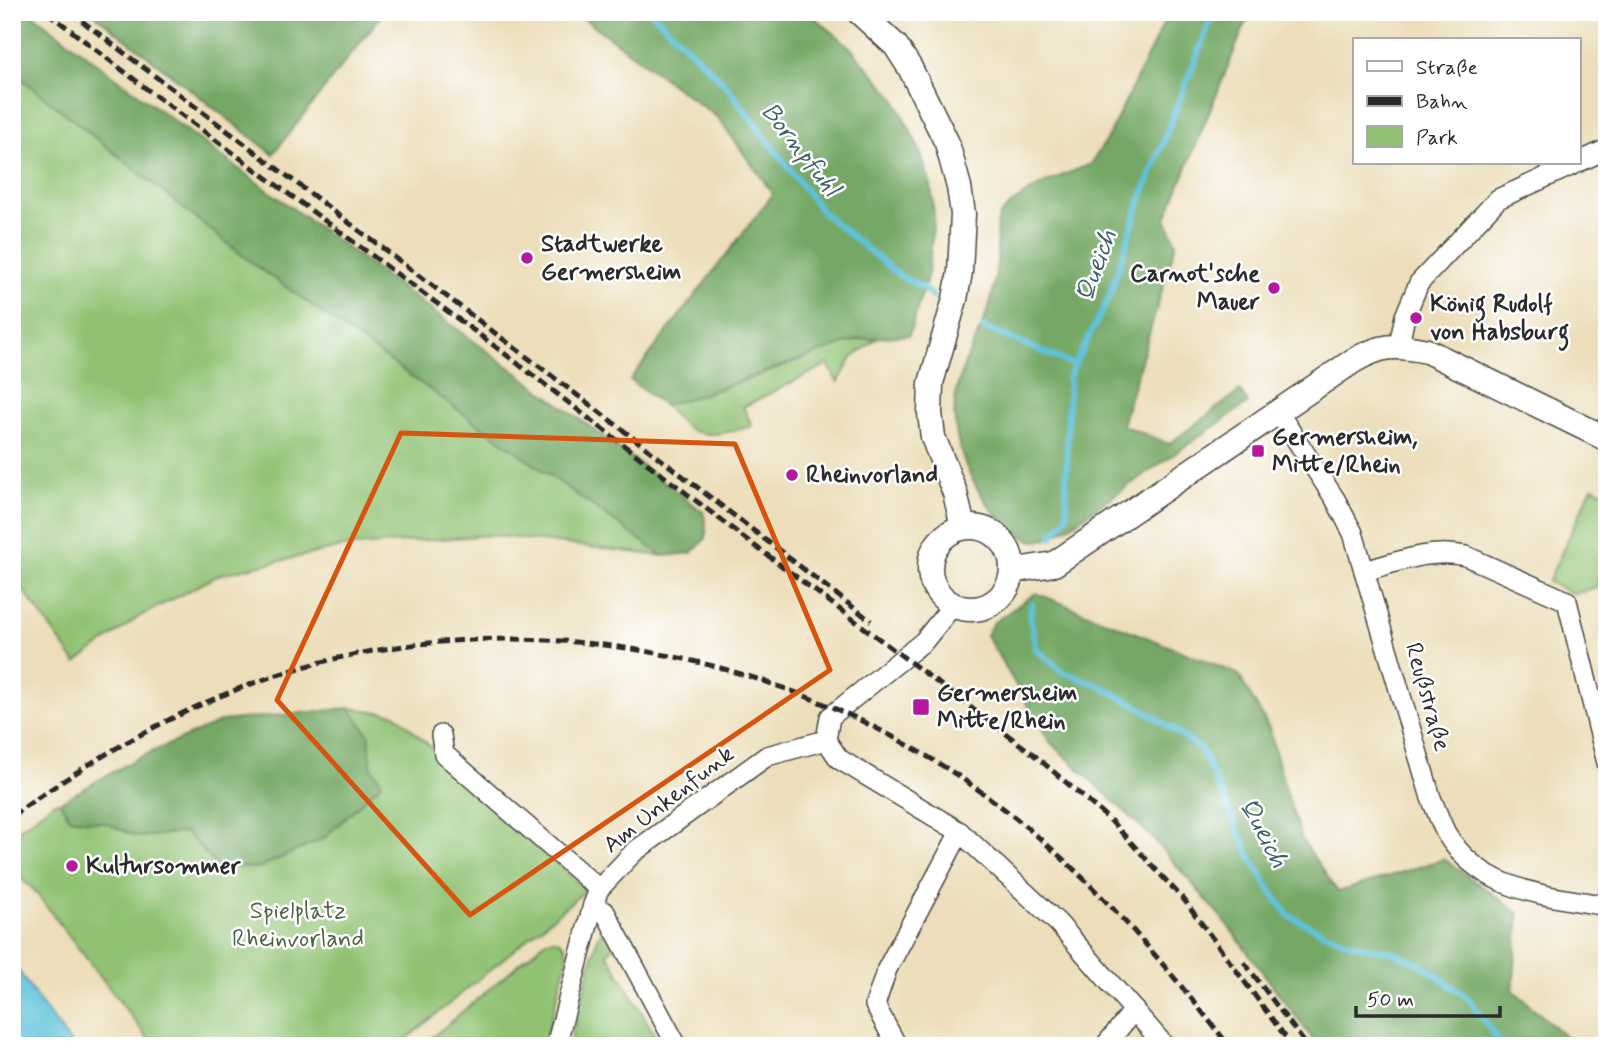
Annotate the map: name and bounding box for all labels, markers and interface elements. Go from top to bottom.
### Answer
legend [1353,38,1580,164]
text: Straße [1416,54,1478,82]
text: Bahn [1416,88,1468,116]
water label: Bornpfuhl [753,96,848,205]
text: Park [1416,124,1458,152]
water label: Queich [1068,225,1126,307]
place label: Stadtwerke Germersheim [541,229,681,288]
marker: Stadtwerke Germersheim [519,250,535,266]
place label: Carnot'sche Mauer [1130,259,1260,318]
marker: Carnot'sche Mauer [1266,280,1282,296]
place label: König Rudolf von Habsburg [1430,289,1569,351]
marker: König Rudolf von Habsburg [1408,310,1424,326]
place label: Germersheim, Mitte/Rhein [1272,422,1418,481]
marker: Germersheim, Mitte/Rhein [1250,443,1266,459]
place label: Rheinvorland [806,460,938,491]
marker: Rheinvorland [784,467,800,483]
street label: Reußstraße [1397,639,1457,755]
place label: Germersheim Mitte/Rhein [937,678,1077,737]
marker: Germersheim Mitte/Rhein [911,697,931,717]
street label: Am Unkenfunk [597,739,741,861]
water label: Queich [1231,792,1295,874]
place label: Kultursommer [86,851,241,882]
marker: Kultursommer [64,858,80,874]
park label: Spielplatz Rheinvorland [232,896,364,955]
scale bar [1356,974,1500,1018]
text: 50 m [1367,986,1414,1014]

